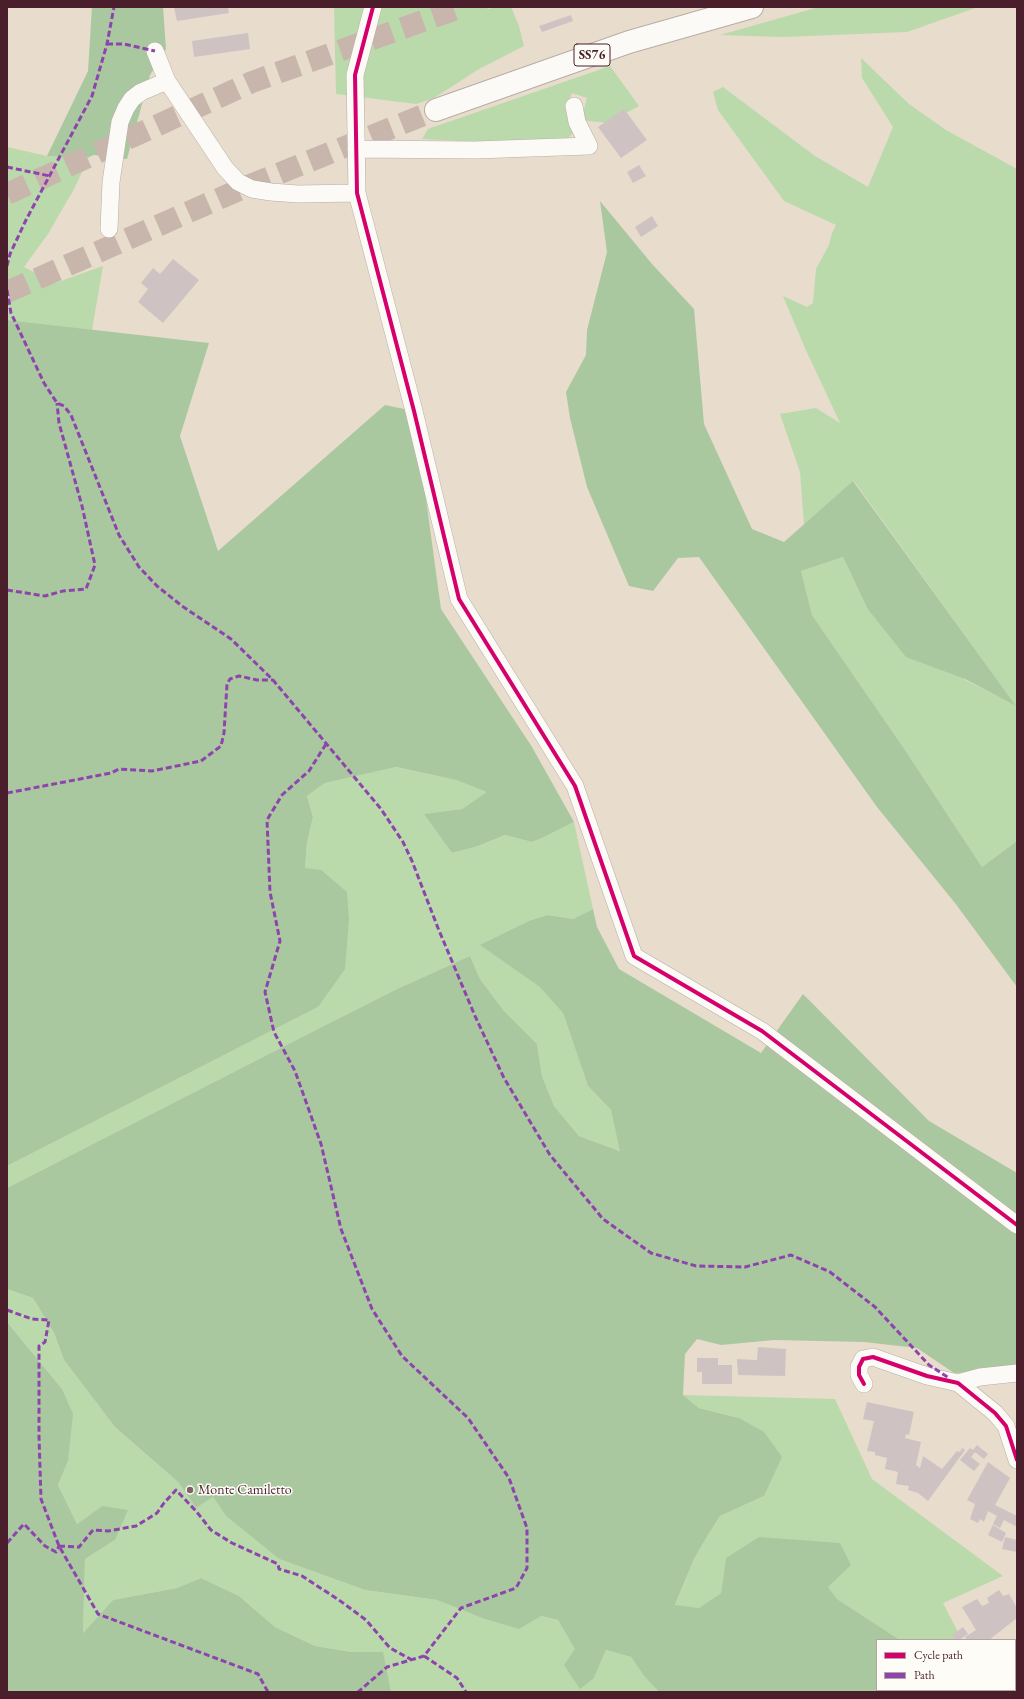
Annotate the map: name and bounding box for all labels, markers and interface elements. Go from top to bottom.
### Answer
road number: SS76 [574,44,610,66]
place label: Monte Camiletto [198,1482,292,1498]
marker: Monte Camiletto [185,1485,195,1495]
legend [876,1639,1016,1691]
text: Cycle path [914,1647,963,1663]
text: Path [914,1667,935,1683]

